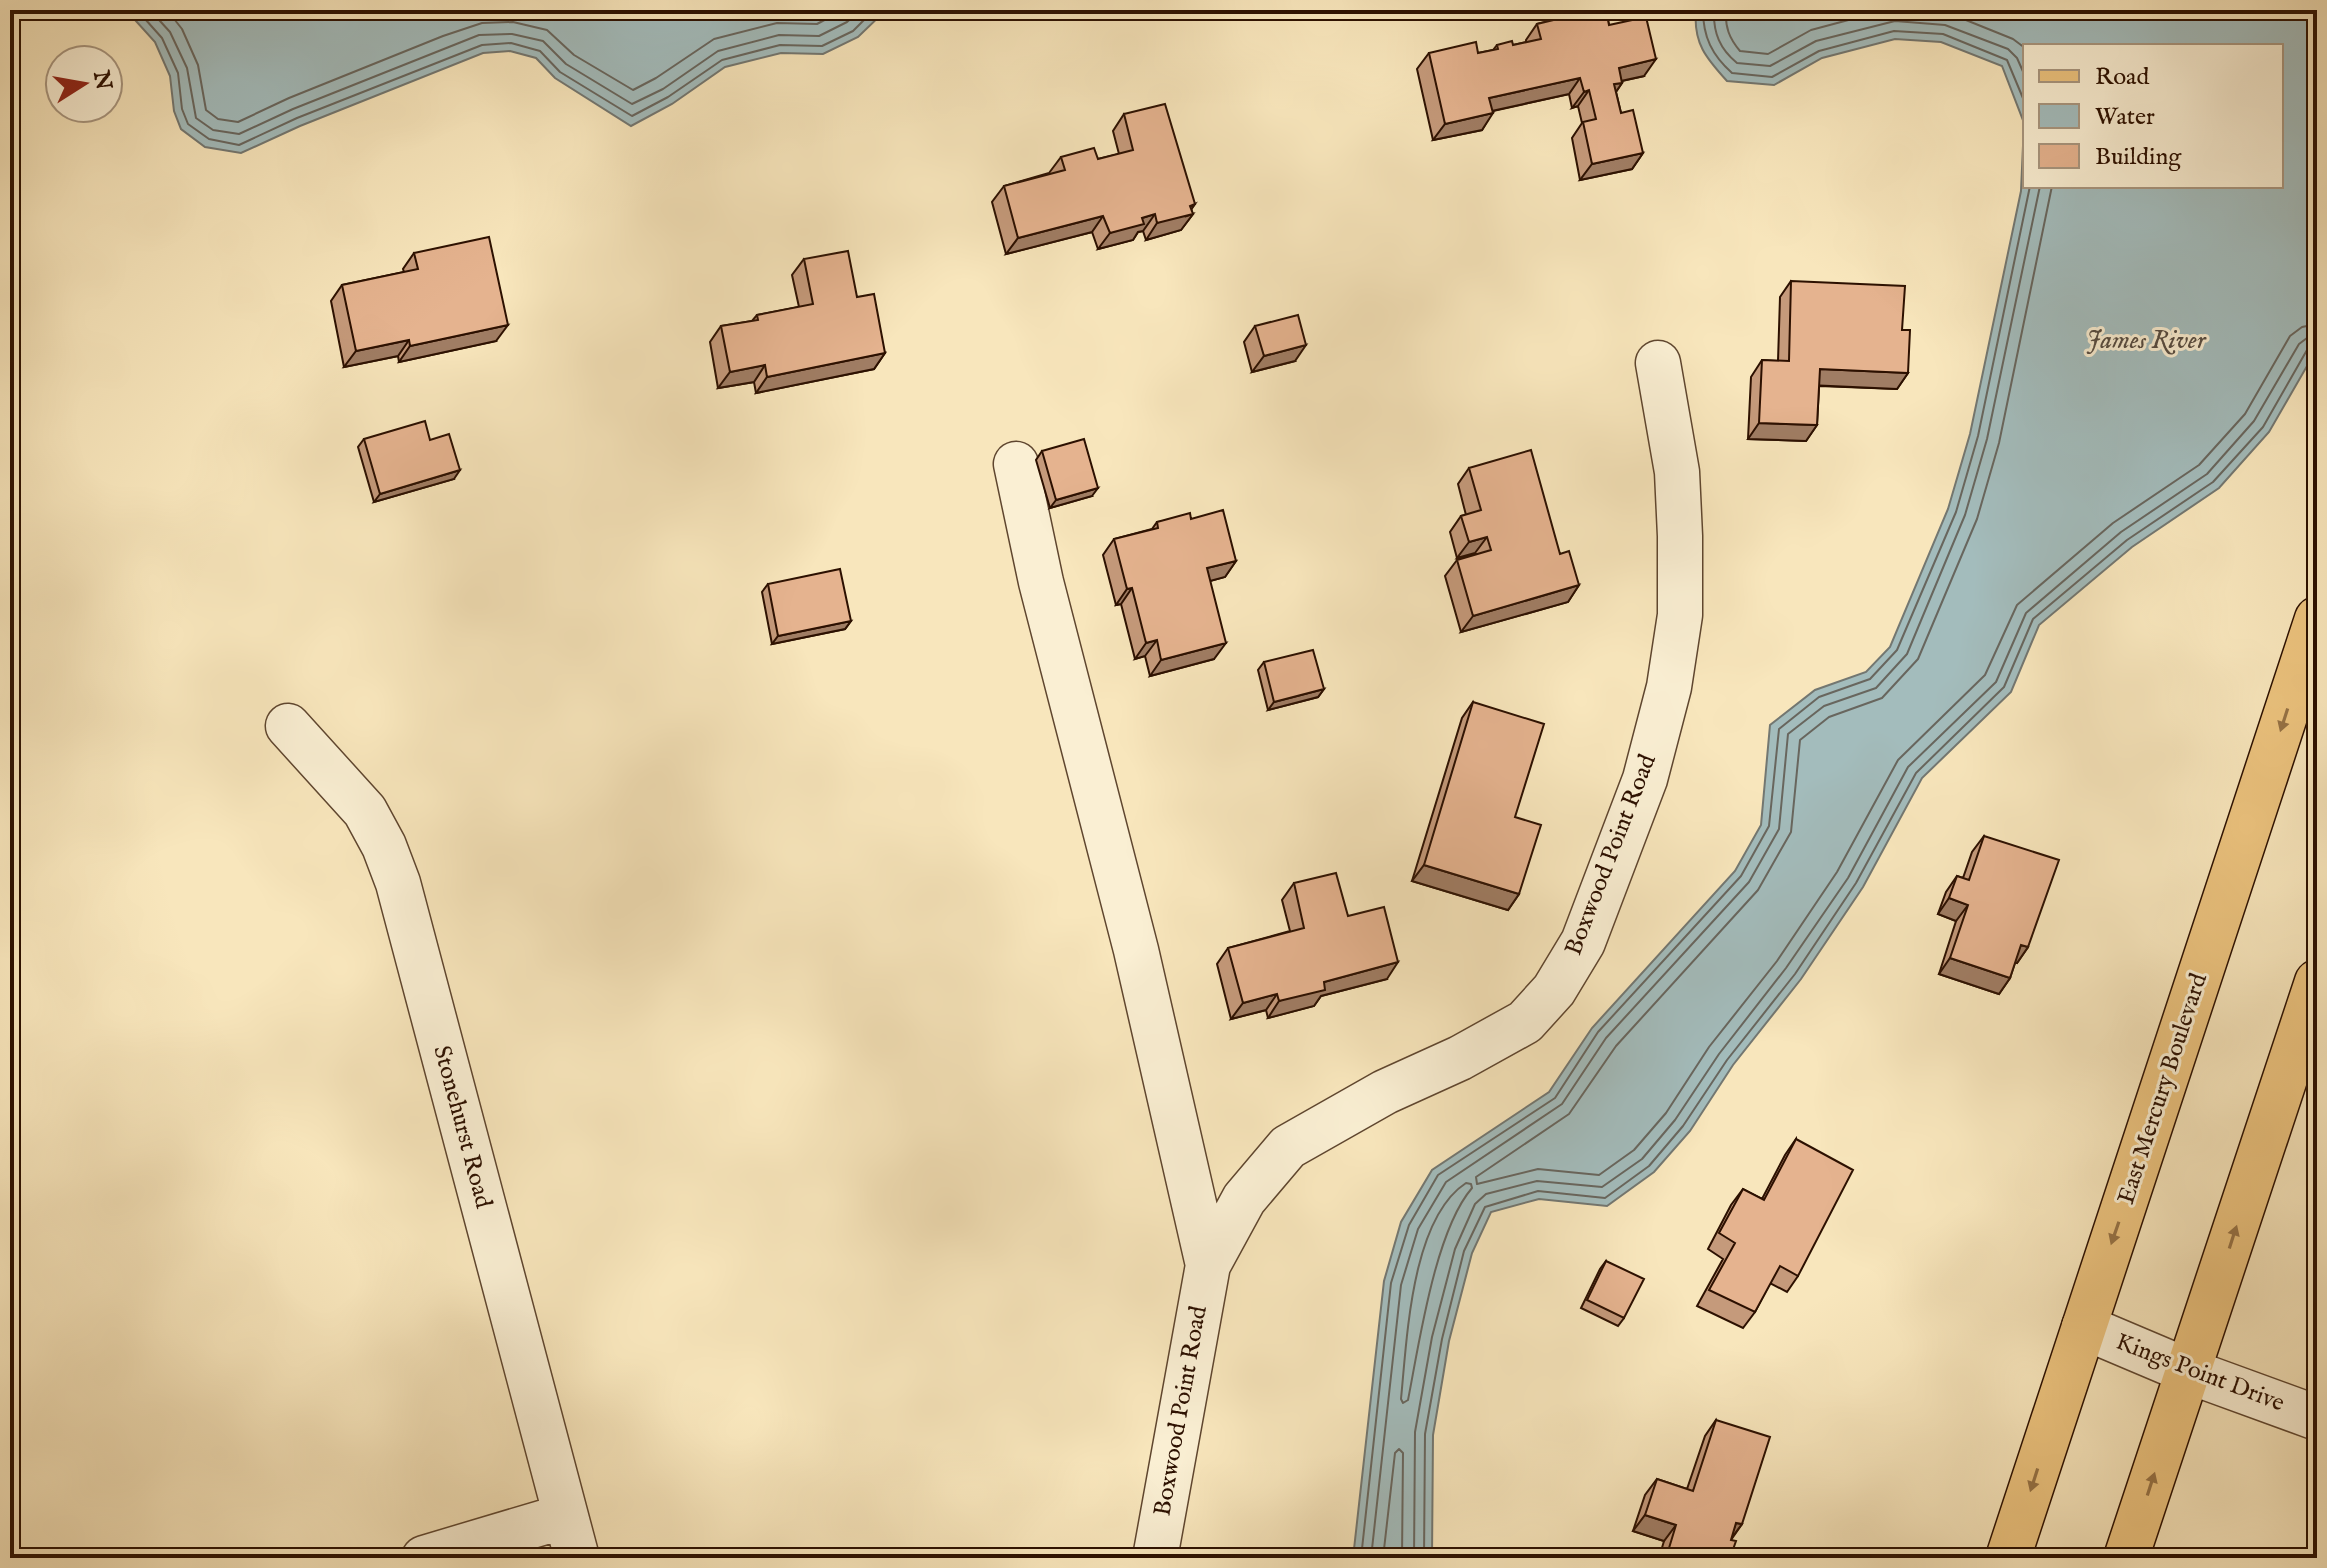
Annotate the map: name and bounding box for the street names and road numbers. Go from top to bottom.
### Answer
street label: Boxwood Point Road [1558,750,1664,960]
street label: East Mercury Boulevard [2111,969,2215,1208]
street label: Stonehurst Road [425,1042,499,1212]
street label: Boxwood Point Road [1147,1303,1215,1519]
street label: Kings Point Drive [2111,1327,2289,1419]

